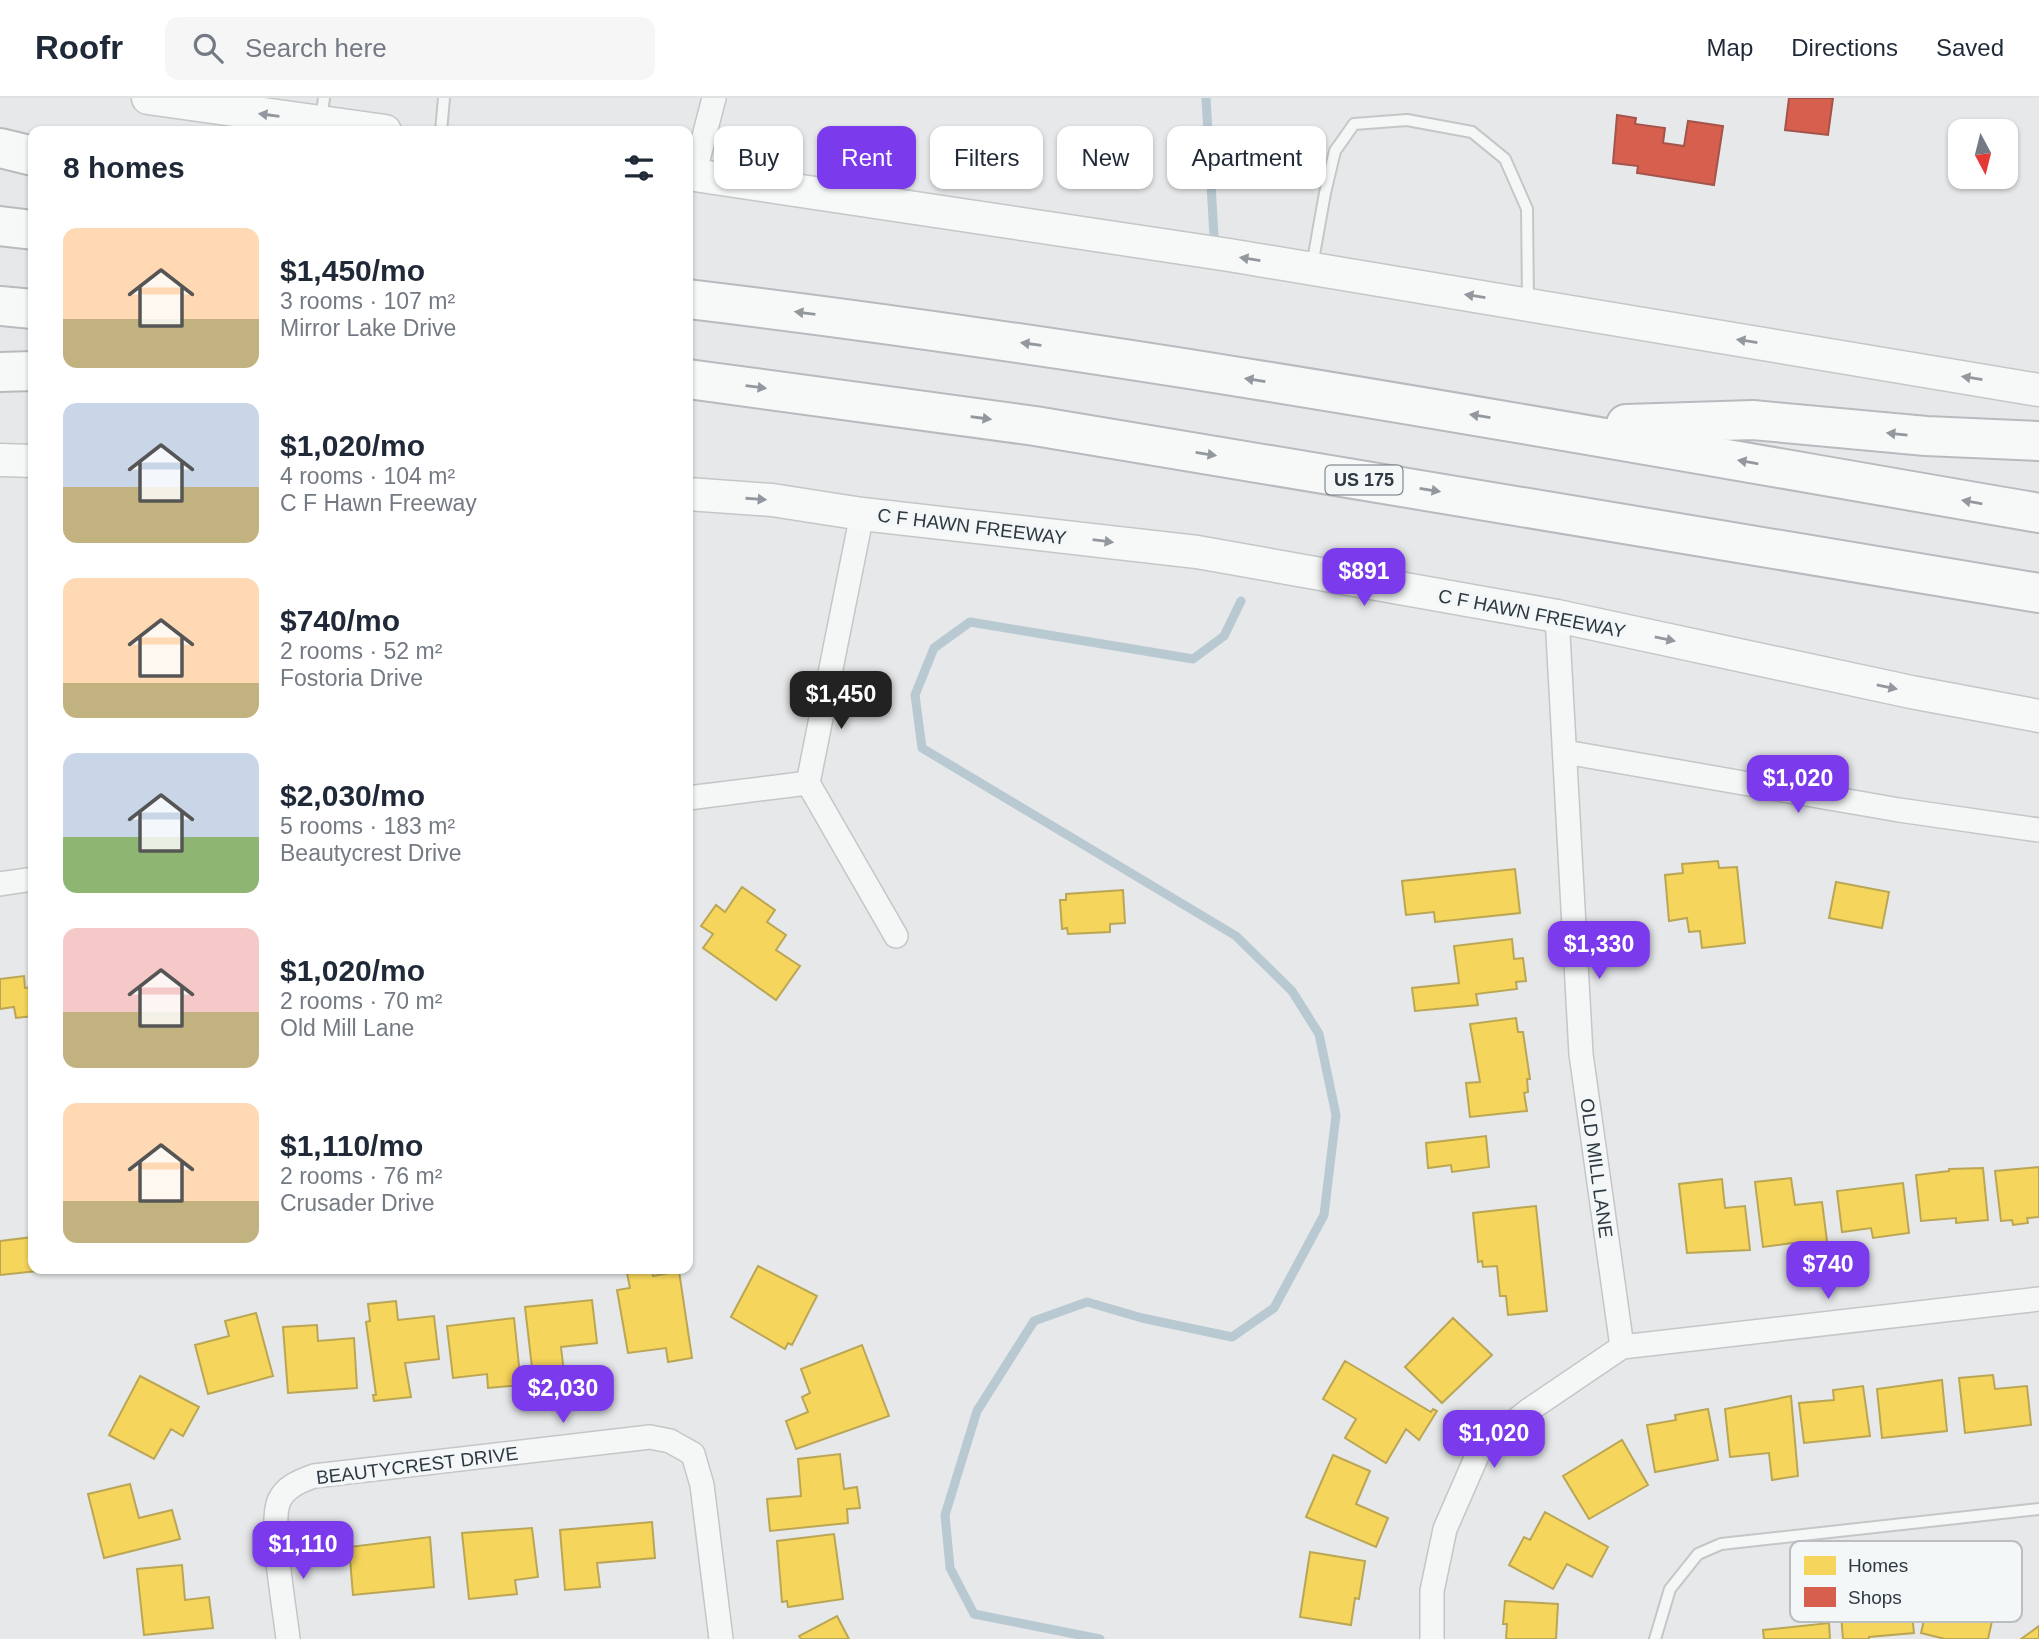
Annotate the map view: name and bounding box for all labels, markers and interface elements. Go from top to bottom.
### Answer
search box [165,17,655,80]
text: Roofr [35,29,123,66]
icon: search [189,29,227,67]
text: Search here [245,33,387,63]
text: Map [1707,34,1753,61]
text: Directions [1791,34,1898,61]
text: Saved [1936,34,2004,61]
one-way arrow [258,109,280,120]
north arrow [1948,119,2018,189]
map controls [1948,119,2018,189]
chip: Buy [714,126,803,189]
chip: Rent [817,126,916,189]
chip: Filters [930,126,1043,189]
chip: New [1057,126,1153,189]
chip: Apartment [1167,126,1326,189]
icon: filters [620,149,658,187]
text: 8 homes [63,151,185,184]
one-way arrow [1239,253,1261,264]
text: $1,450/mo [280,254,425,287]
icon: home [119,256,203,340]
text: 3 rooms · 107 m² [280,288,455,314]
one-way arrow [1463,290,1485,301]
one-way arrow [794,307,816,318]
text: Mirror Lake Drive [280,315,456,341]
one-way arrow [1736,335,1758,346]
one-way arrow [1019,339,1041,350]
one-way arrow [1961,373,1983,384]
one-way arrow [1244,374,1266,385]
one-way arrow [745,382,767,393]
one-way arrow [1469,410,1491,421]
one-way arrow [970,413,992,424]
one-way arrow [1886,428,1908,439]
text: $1,020/mo [280,429,425,462]
icon: home [119,431,203,515]
one-way arrow [1195,449,1217,460]
one-way arrow [1737,457,1759,468]
text: 4 rooms · 104 m² [280,463,455,489]
road number: US 175 [1326,466,1402,494]
one-way arrow [1419,485,1441,496]
text: C F Hawn Freeway [280,490,477,516]
one-way arrow [745,494,767,505]
one-way arrow [1961,496,1983,507]
street label: C F HAWN FREEWAY [876,504,1068,549]
one-way arrow [1092,536,1114,547]
pin: $891 [1323,548,1405,608]
text: $891 [1338,558,1390,584]
street label: C F HAWN FREEWAY [1436,585,1628,642]
text: $740/mo [280,604,400,637]
icon: home [119,606,203,690]
one-way arrow [1654,634,1676,645]
text: 2 rooms · 52 m² [280,638,442,664]
text: Fostoria Drive [280,665,423,691]
pin: $1,450 [784,672,898,731]
text: $1,450 [806,681,876,707]
one-way arrow [1876,682,1898,693]
pin: $1,020 [1741,756,1855,815]
text: $1,020 [1763,765,1833,791]
text: $2,030/mo [280,779,425,812]
icon: home [119,781,203,865]
text: 5 rooms · 183 m² [280,813,455,839]
text: Beautycrest Drive [280,840,462,866]
pin: $1,330 [1542,922,1656,981]
text: $1,330 [1564,931,1634,957]
text: $1,020/mo [280,954,425,987]
icon: home [119,956,203,1040]
text: 2 rooms · 70 m² [280,988,442,1014]
text: Old Mill Lane [280,1015,414,1041]
street label: OLD MILL LANE [1576,1097,1617,1239]
text: $1,110/mo [280,1129,423,1162]
icon: home [119,1131,203,1215]
text: 2 rooms · 76 m² [280,1163,442,1189]
text: Crusader Drive [280,1190,435,1216]
pin: $740 [1787,1242,1869,1301]
text: $740 [1802,1251,1854,1277]
pin: $2,030 [506,1366,620,1425]
text: $2,030 [528,1375,598,1401]
pin: $1,020 [1437,1410,1551,1470]
text: $1,020 [1459,1420,1529,1446]
street label: BEAUTYCREST DRIVE [315,1443,519,1488]
pin: $1,110 [246,1522,360,1581]
text: $1,110 [268,1531,338,1557]
legend [1790,1541,2022,1622]
text: Homes [1848,1555,1908,1576]
text: Shops [1848,1587,1902,1608]

